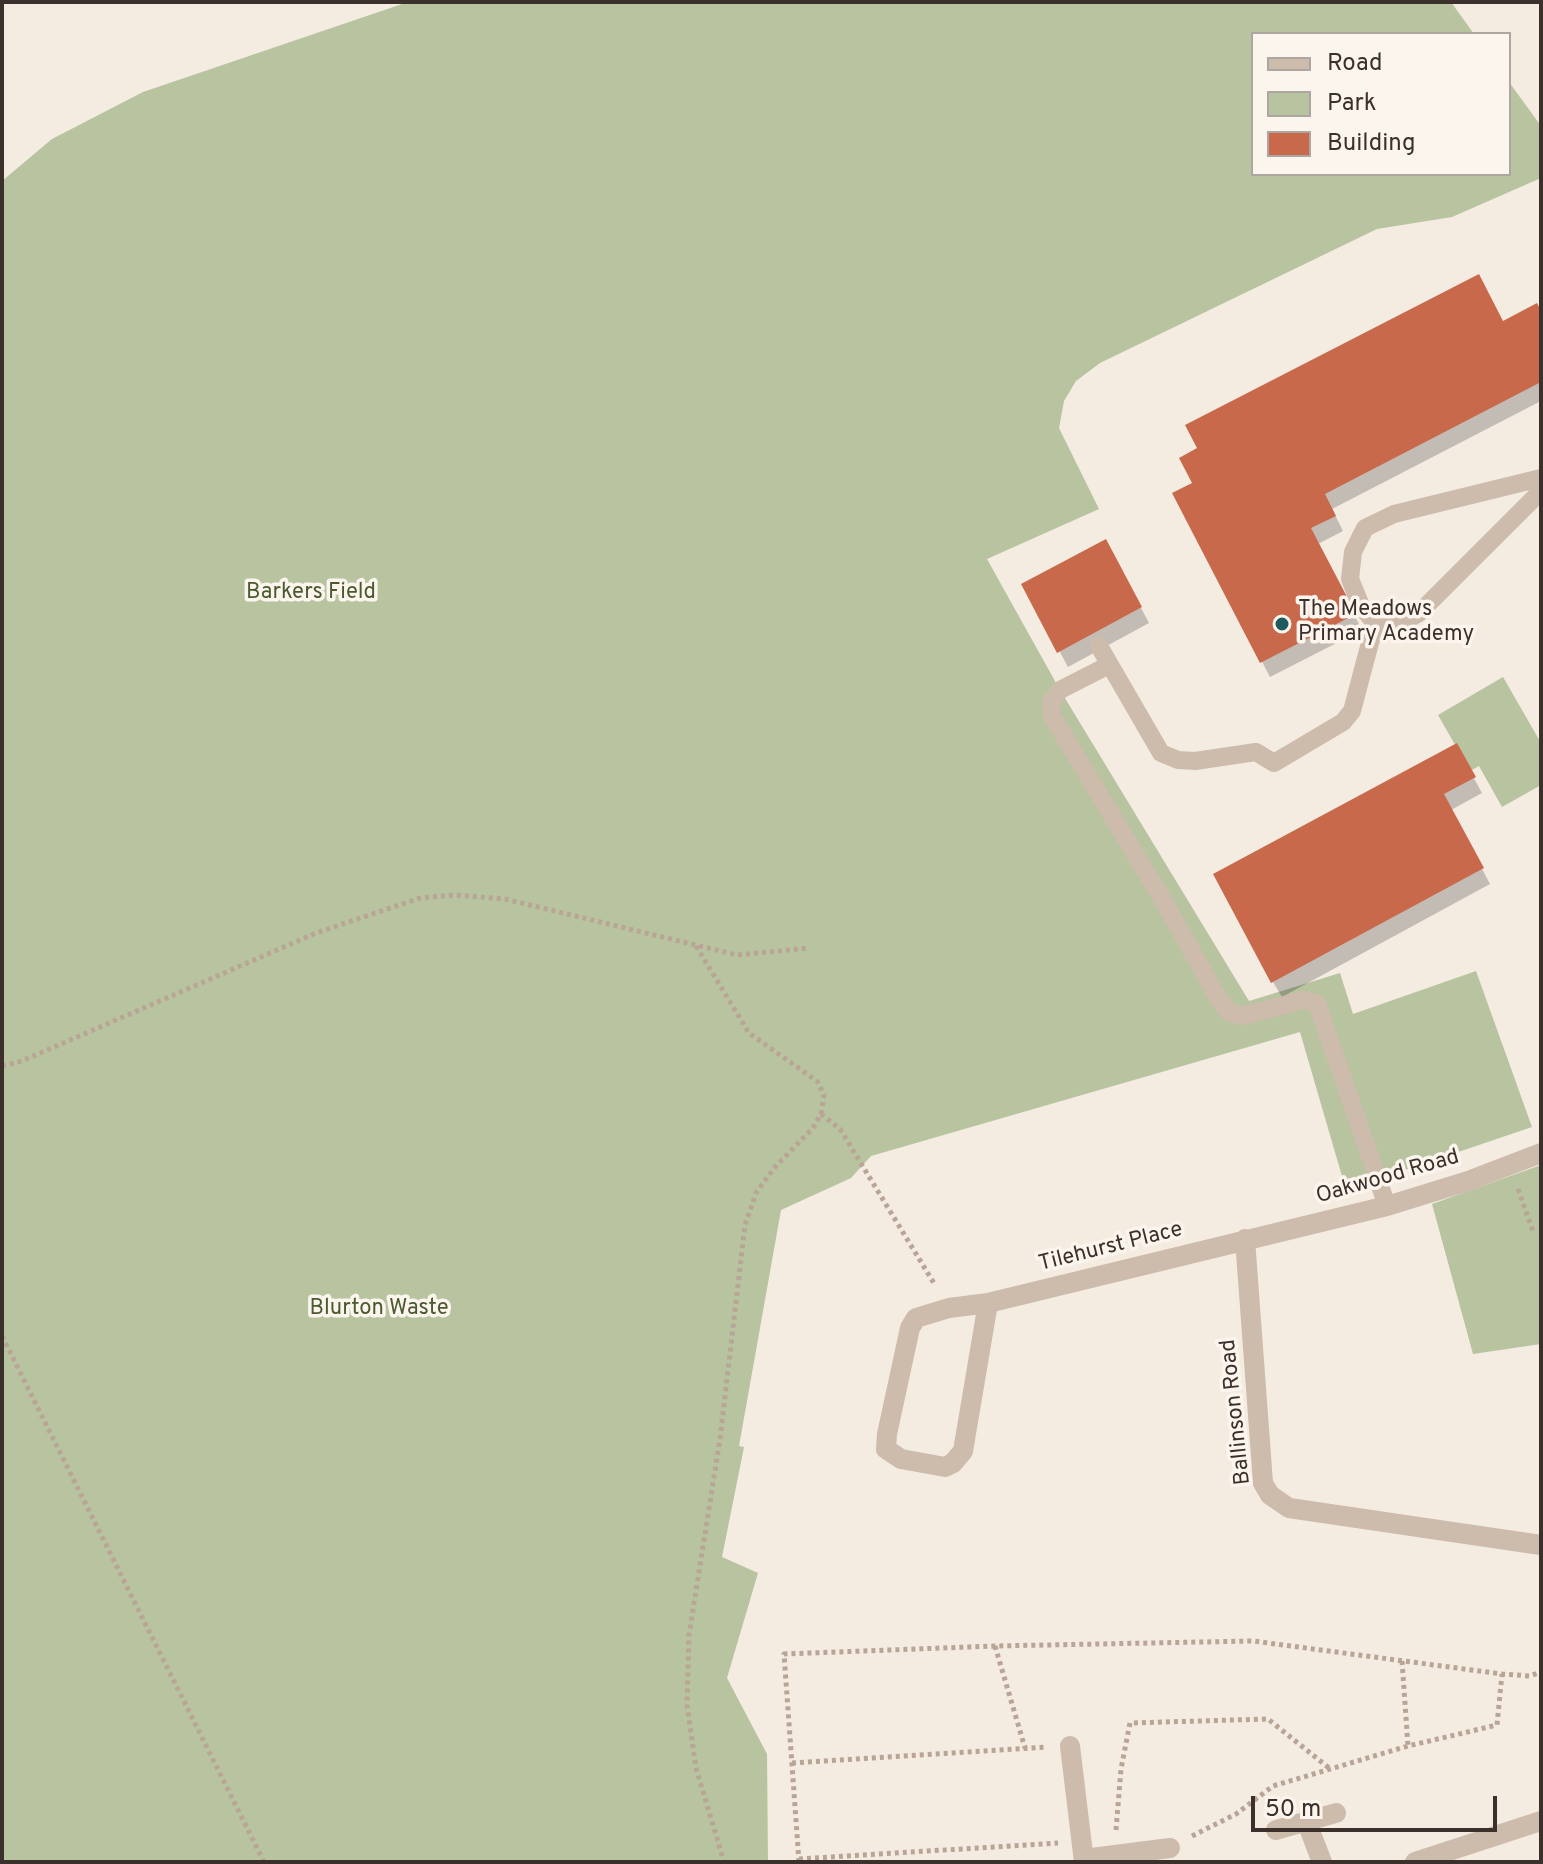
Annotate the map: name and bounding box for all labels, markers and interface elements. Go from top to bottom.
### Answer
legend [1251,32,1511,176]
text: Road [1327,49,1383,79]
text: Park [1327,89,1377,119]
text: Building [1327,129,1416,159]
park label: Barkers Field [246,581,376,607]
place label: The Meadows Primary Academy [1298,598,1474,650]
marker: The Meadows Primary Academy [1273,615,1291,633]
street label: Oakwood Road [1313,1145,1463,1211]
street label: Tilehurst Place [1036,1217,1186,1279]
park label: Blurton Waste [310,1297,448,1323]
street label: Ballinson Road [1216,1338,1258,1486]
scale bar [1255,1780,1501,1830]
text: 50 m [1265,1795,1321,1825]

